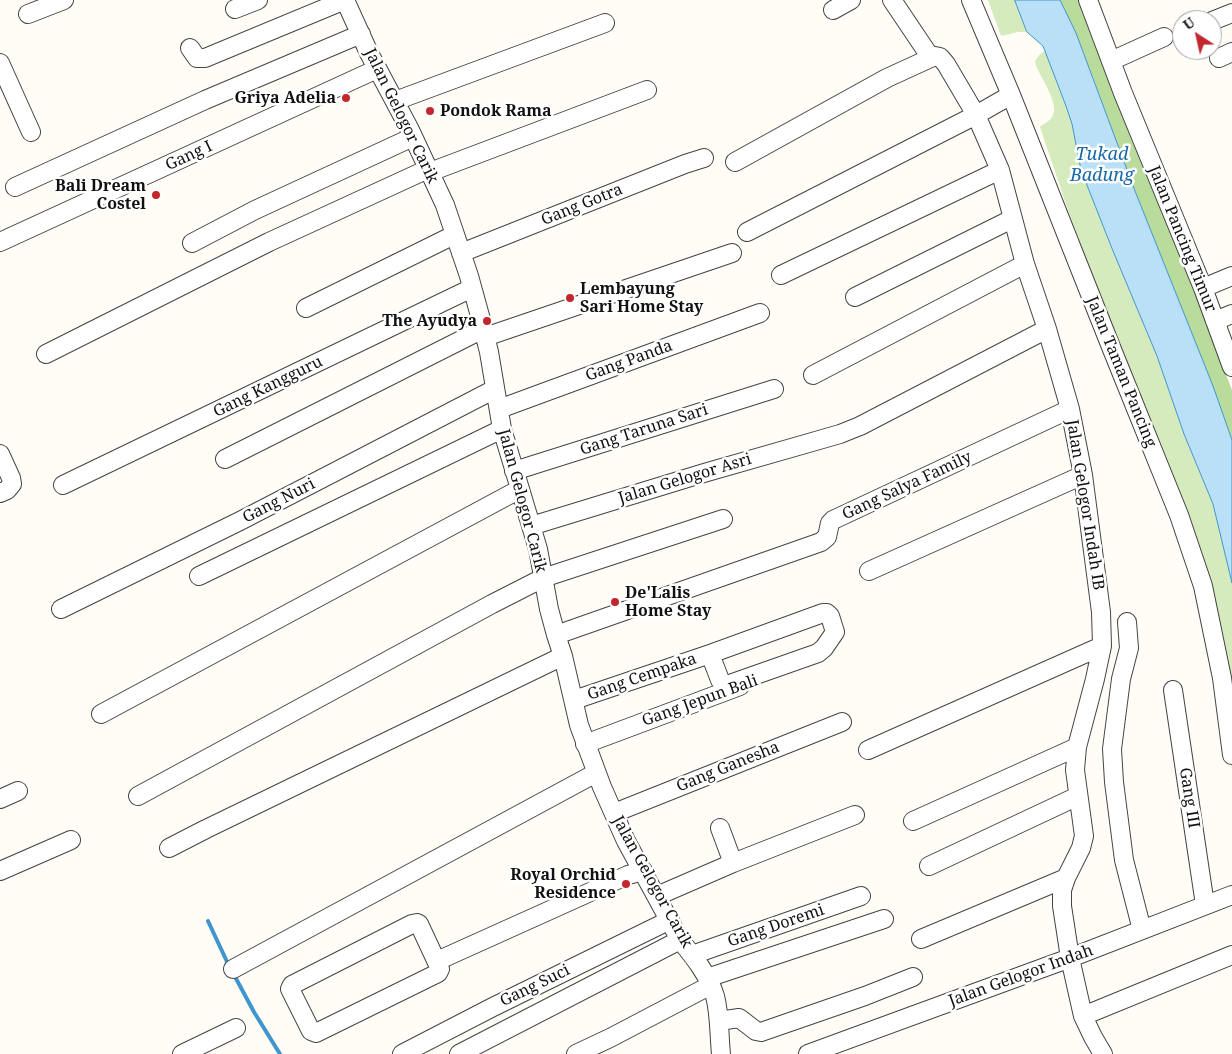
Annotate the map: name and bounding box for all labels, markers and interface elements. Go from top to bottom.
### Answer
north arrow [1172,10,1222,60]
text: U [1179,12,1198,34]
street label: Jalan Gelogor Carik [360,45,442,187]
place label: Griya Adelia [235,88,336,108]
marker: Griya Adelia [340,92,352,104]
place label: Pondok Rama [440,101,552,121]
marker: Pondok Rama [424,105,436,117]
street label: Gang I [163,137,215,175]
water label: Tukad Badung [1070,144,1134,186]
street label: Jalan Pancing Timur [1144,163,1220,315]
place label: Bali Dream Costel [55,176,146,214]
street label: Gang Gotra [539,180,625,230]
marker: Bali Dream Costel [150,189,162,201]
place label: Lembayung Sari Home Stay [580,279,703,317]
marker: Lembayung Sari Home Stay [564,292,576,304]
street label: Jalan Taman Pancing [1082,294,1160,450]
place label: The Ayudya [382,311,477,331]
marker: The Ayudya [481,315,493,327]
street label: Gang Panda [583,336,675,386]
street label: Gang Kangguru [210,352,326,422]
street label: Gang Taruna Sari [578,400,710,460]
street label: Jalan Gelogor Indah IB [1062,418,1108,592]
street label: Jalan Gelogor Carik [494,427,550,575]
street label: Gang Salya Family [839,448,975,524]
street label: Jalan Gelogor Asri [616,450,754,508]
street label: Gang Nuri [240,475,318,527]
place label: De'Lalis Home Stay [625,583,711,621]
marker: De'Lalis Home Stay [609,596,621,608]
street label: Gang Cempaka [585,649,699,705]
street label: Gang Jepun Bali [639,671,761,731]
street label: Gang Ganesha [674,738,782,796]
street label: Gang III [1175,766,1203,830]
street label: Jalan Gelogor Carik [608,813,696,951]
place label: Royal Orchid Residence [510,865,616,903]
marker: Royal Orchid Residence [620,878,632,890]
street label: Gang Doremi [725,901,827,951]
street label: Jalan Gelogor Indah [946,941,1096,1011]
street label: Gang Suci [497,961,573,1011]

